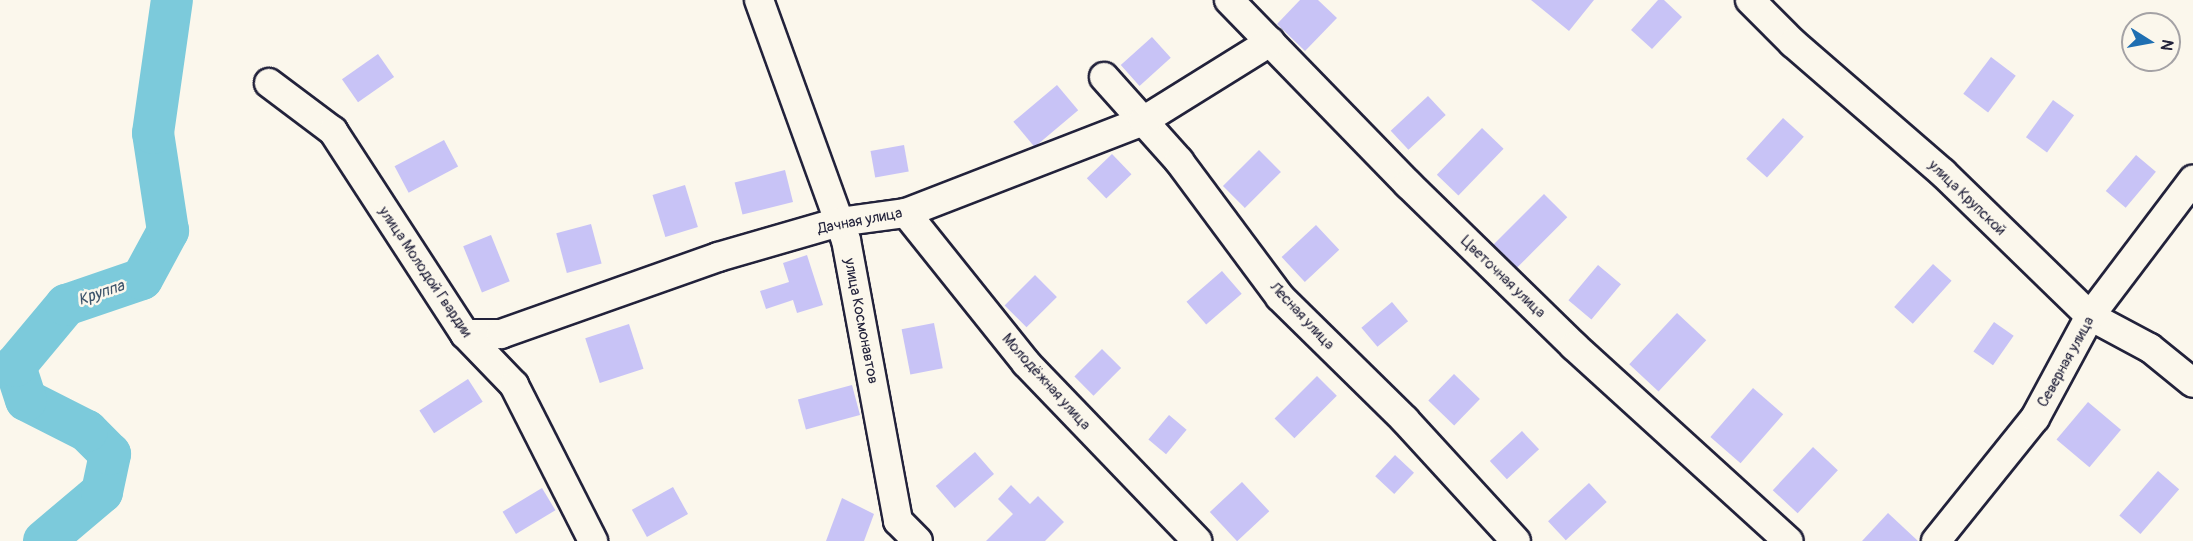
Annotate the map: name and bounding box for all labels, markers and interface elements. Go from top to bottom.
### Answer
north arrow [2121,12,2181,72]
text: N [2156,38,2178,52]
street label: улица Крупской [1924,156,2010,240]
street label: улица Молодой Гвардии [375,203,475,341]
street label: Дачная улица [816,204,904,238]
street label: Цветочная улица [1457,232,1549,322]
street label: улица Космонавтов [840,257,882,385]
water label: Круппа [76,276,126,310]
street label: Лесная улица [1266,278,1338,354]
street label: Северная улица [2034,314,2098,410]
street label: Молодёжная улица [998,330,1094,434]

